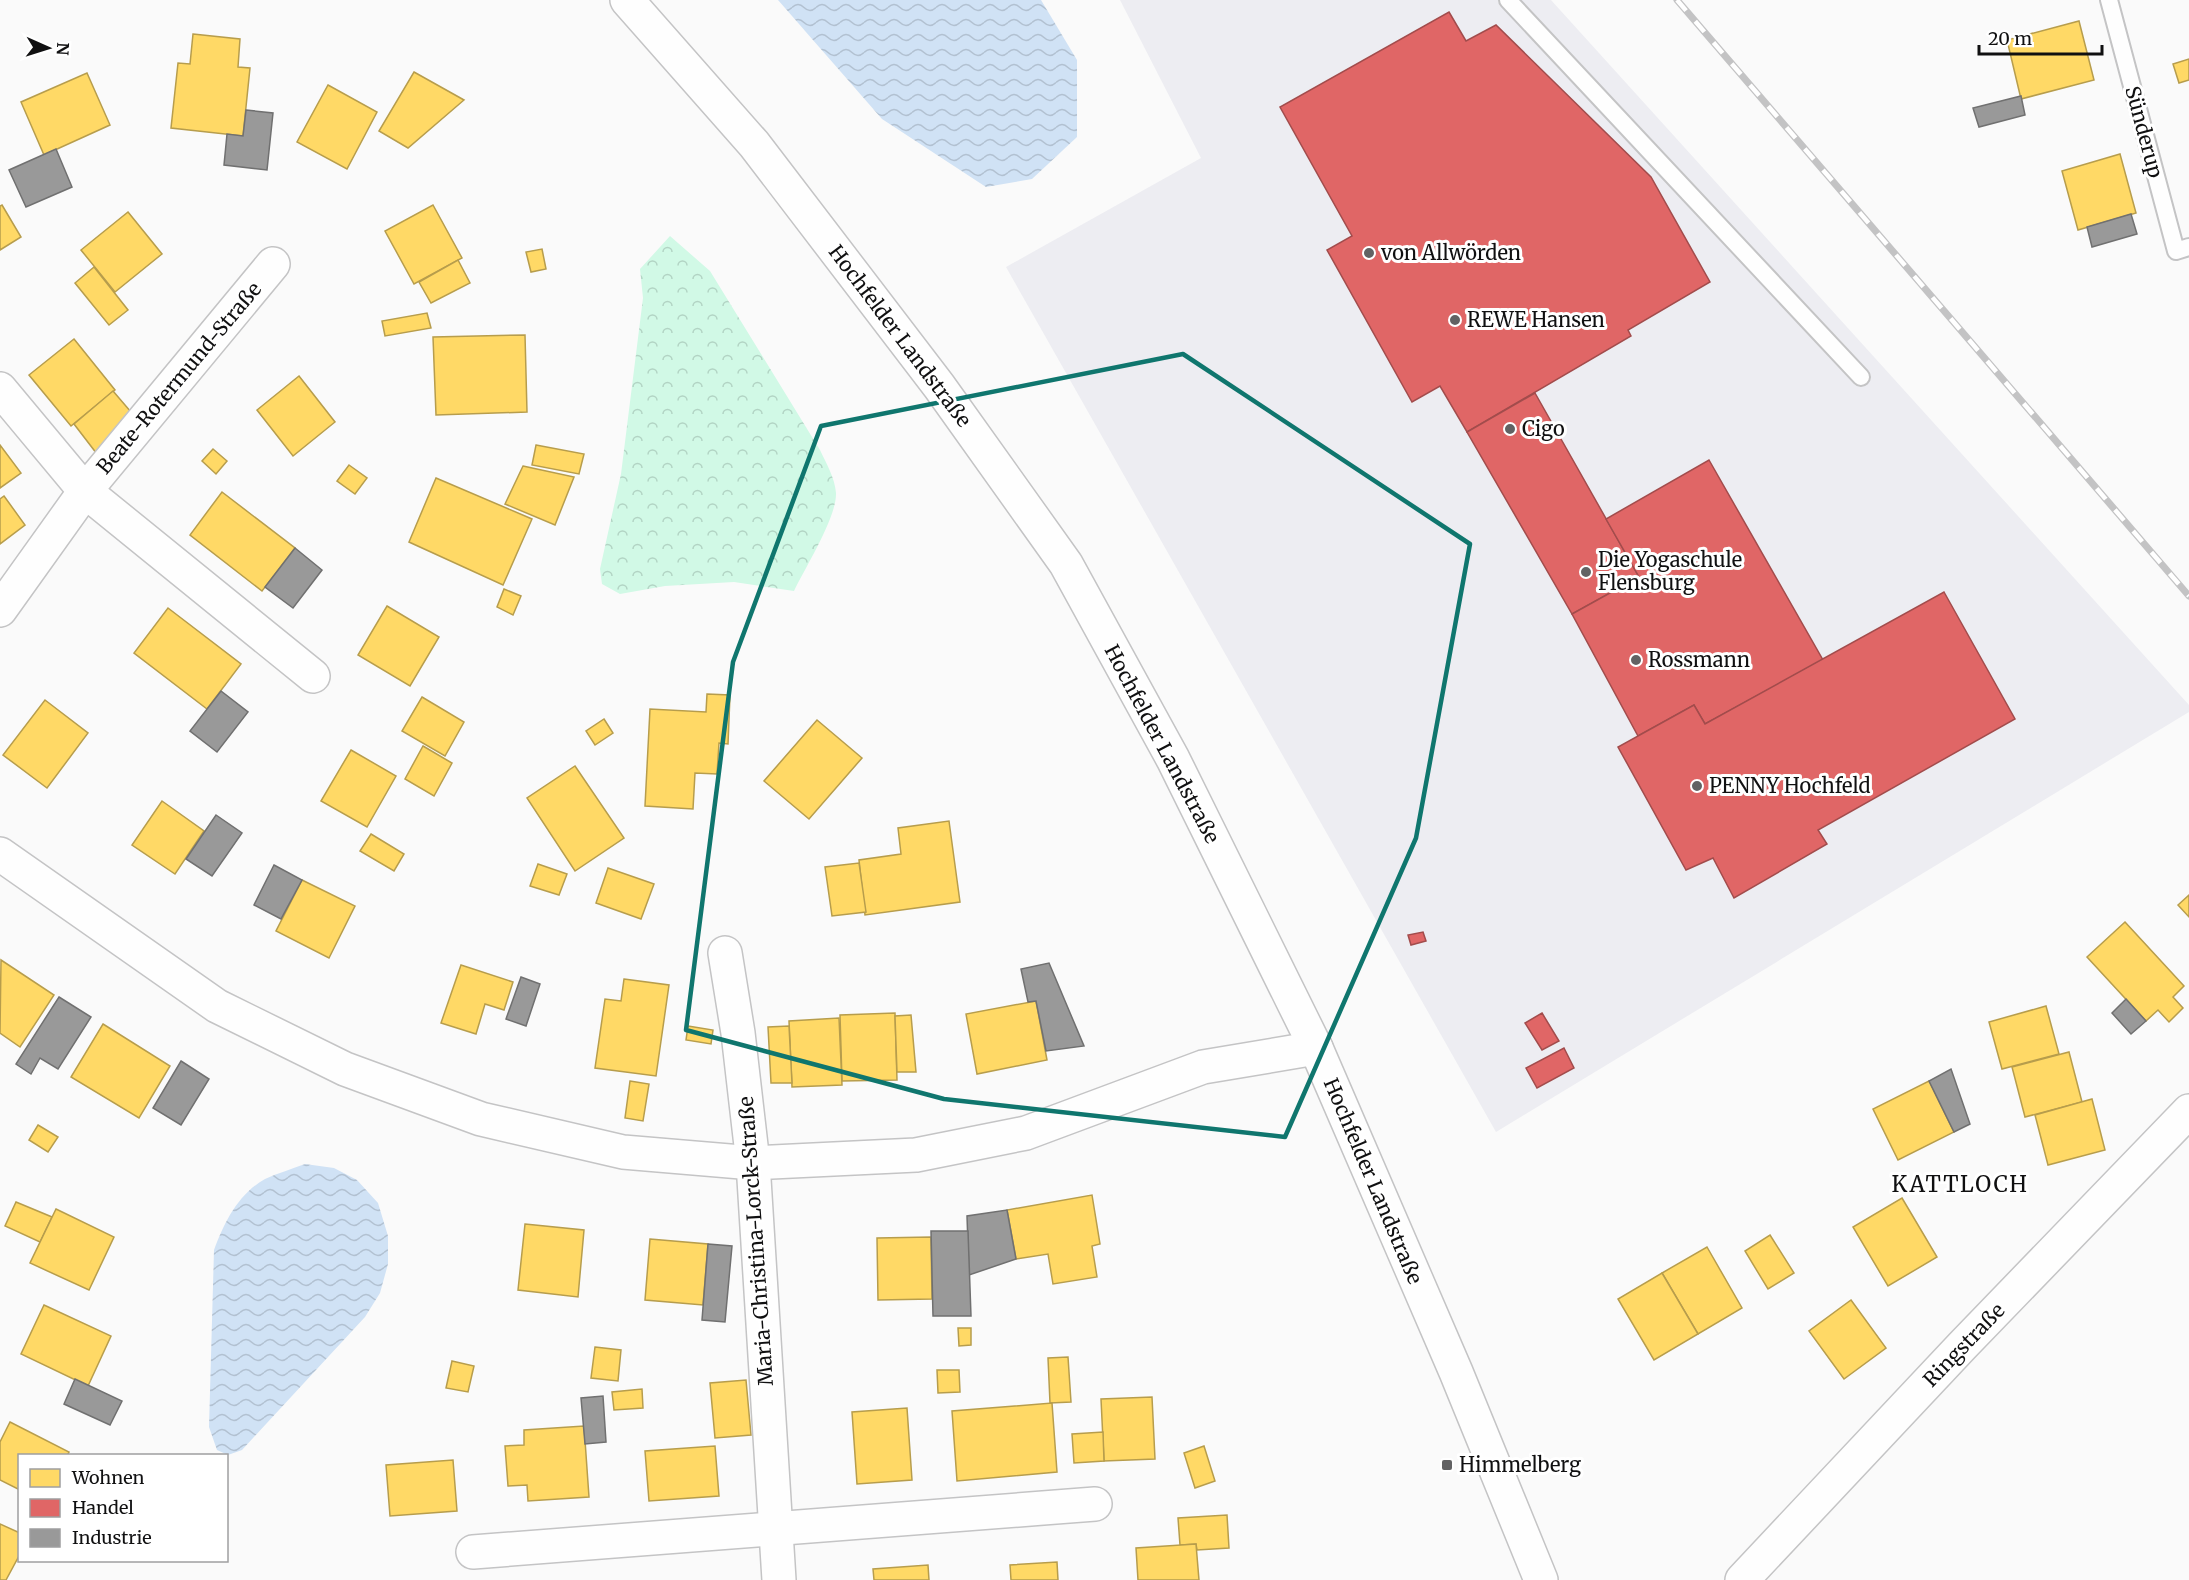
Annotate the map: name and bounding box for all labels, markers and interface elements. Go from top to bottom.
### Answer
north arrow [18,18,78,78]
scale bar [1979,18,2102,56]
text: 20 m [1988,27,2032,50]
text: N [53,42,73,56]
street label: Sünderup [2120,83,2169,180]
street label: Hochfelder Landstraße [824,240,977,432]
place label: von Allwörden [1380,240,1521,265]
marker: von Allwörden [1362,246,1376,260]
street label: Beate-Rotermund-Straße [91,277,266,479]
place label: REWE Hansen [1467,307,1605,332]
marker: REWE Hansen [1448,313,1462,327]
place label: Cigo [1522,416,1565,441]
marker: Cigo [1503,422,1517,436]
place label: Die Yogaschule Flensburg [1598,547,1742,595]
marker: Die Yogaschule Flensburg [1579,565,1593,579]
street label: Hochfelder Landstraße [1099,640,1225,847]
place label: Rossmann [1648,647,1750,672]
marker: Rossmann [1629,653,1643,667]
place label: PENNY Hochfeld [1709,773,1871,798]
marker: PENNY Hochfeld [1690,779,1704,793]
street label: Hochfelder Landstraße [1319,1074,1428,1288]
street label: Maria-Christina-Lorck-Straße [733,1095,778,1387]
district label: KATTLOCH [1891,1170,2029,1198]
street label: Ringstraße [1918,1298,2010,1392]
place label: Himmelberg [1459,1452,1581,1477]
legend [18,1454,228,1562]
marker: Himmelberg [1440,1458,1454,1472]
text: Wohnen [71,1466,145,1489]
text: Handel [72,1496,134,1519]
text: Industrie [72,1526,152,1549]

